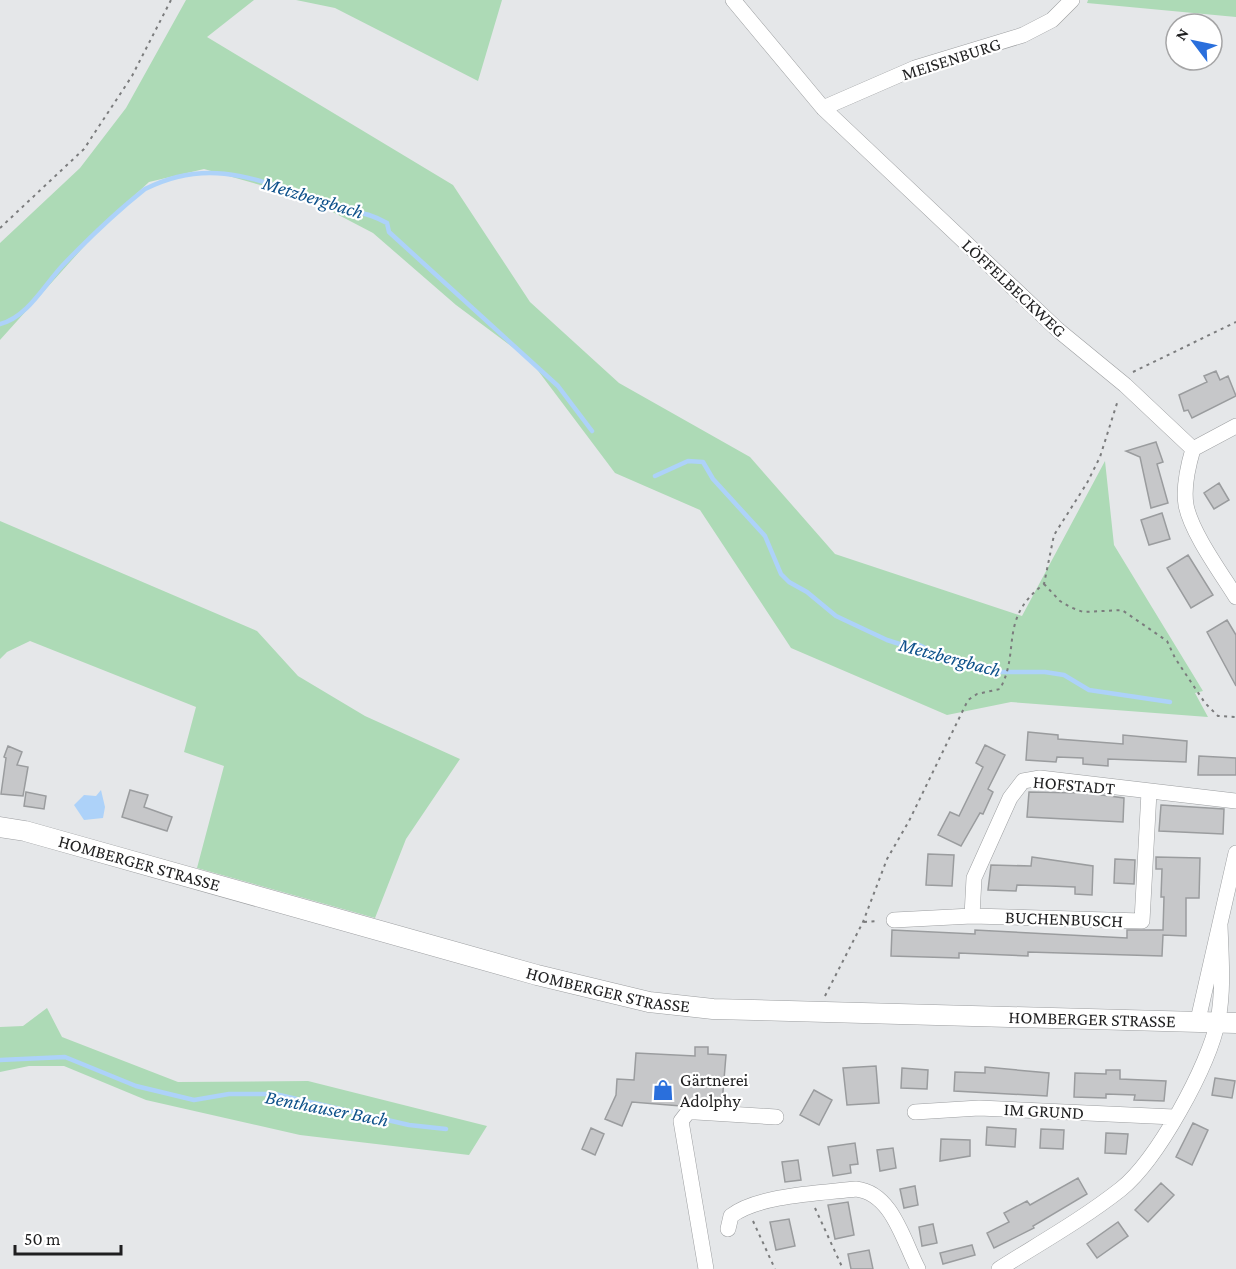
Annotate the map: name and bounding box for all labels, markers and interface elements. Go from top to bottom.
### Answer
north arrow [1164,12,1224,72]
text: N [1172,25,1192,43]
street label: MEISENBURG [899,34,1003,84]
water label: Metzbergbach [258,171,366,224]
street label: LÖFFELBECKWEG [958,235,1070,341]
water label: Metzbergbach [895,633,1003,682]
street label: HOFSTADT [1032,771,1116,799]
street label: HOMBERGER STRASSE [56,831,223,895]
street label: BUCHENBUSCH [1005,907,1123,931]
street label: HOMBERGER STRASSE [524,962,691,1016]
street label: HOMBERGER STRASSE [1008,1007,1176,1031]
place label: Gärtnerei Adolphy [680,1070,749,1111]
shop icon: Gärtnerei Adolphy [651,1078,675,1102]
water label: Benthauser Bach [264,1085,390,1131]
street label: IM GRUND [1003,1099,1085,1123]
scale bar [15,1218,122,1256]
text: 50 m [24,1229,61,1249]

